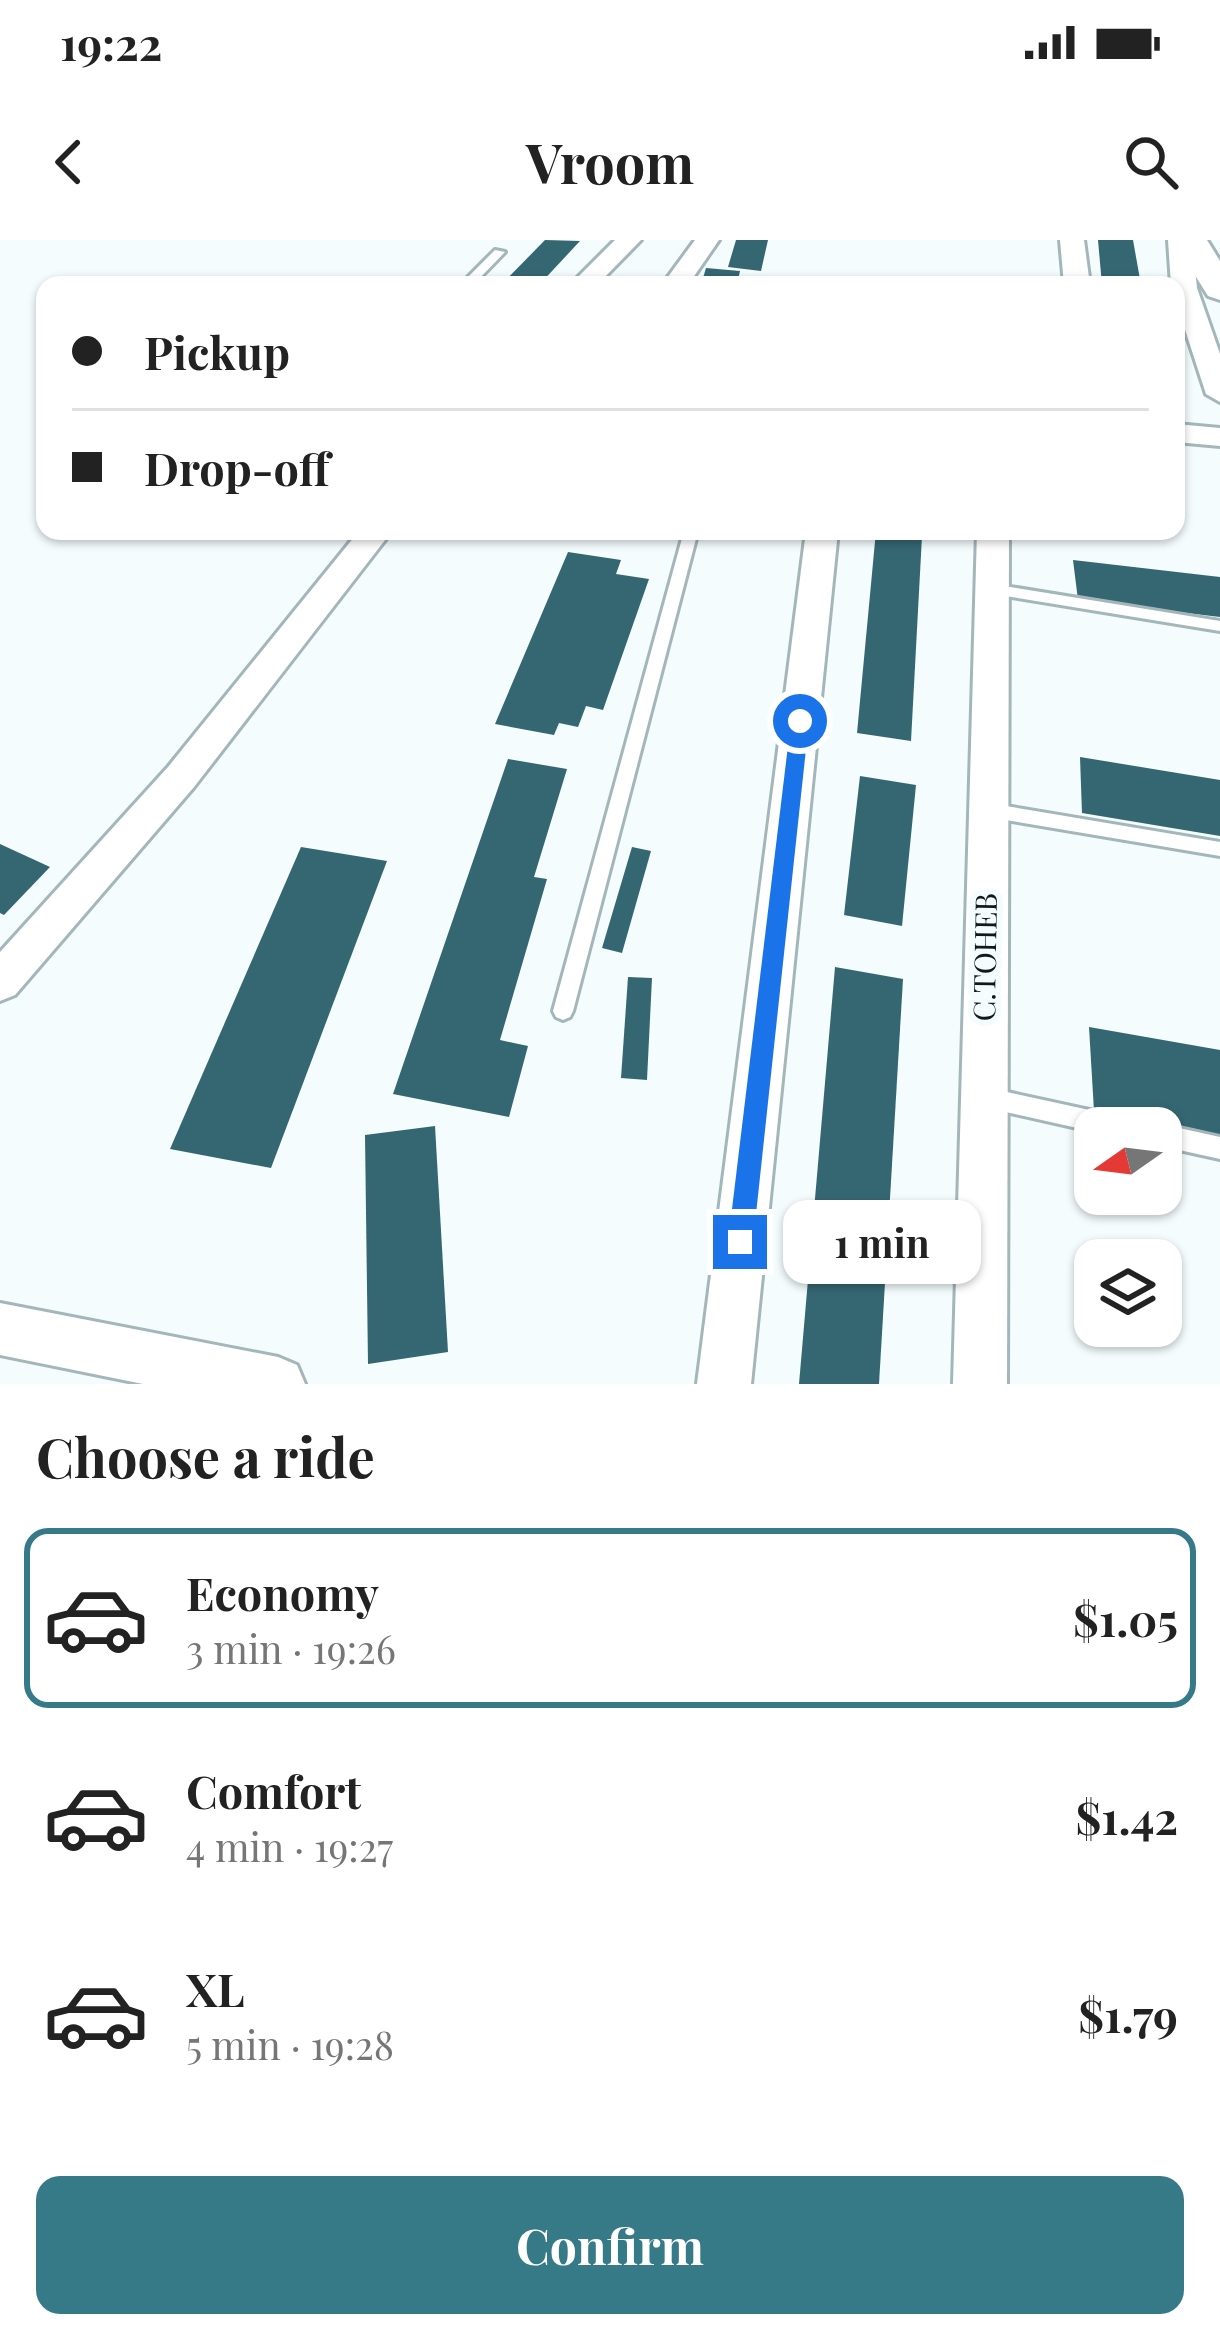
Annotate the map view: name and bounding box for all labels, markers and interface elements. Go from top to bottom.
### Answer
text: 19:22 [60,12,162,72]
text: Vroom [526,126,694,198]
icon: back [36,129,102,195]
icon: search [1118,129,1184,195]
text: Pickup [144,321,290,381]
text: Drop-off [144,437,330,497]
route start [773,694,827,748]
street label: С.ТОНЕВ [963,892,1005,1022]
north arrow [1074,1107,1182,1215]
map controls [1074,1107,1182,1347]
callout: 1 min [782,1200,980,1284]
route end [713,1215,767,1269]
text: 1 min [834,1216,930,1268]
button: layers [1074,1239,1182,1347]
text: Choose a ride [36,1420,375,1492]
text: Economy [186,1562,379,1622]
icon: car [42,1564,150,1672]
text: $1.05 [1073,1588,1178,1648]
text: 3 min · 19:26 [186,1622,396,1674]
text: Comfort [186,1760,361,1820]
icon: car [42,1762,150,1870]
text: $1.42 [1075,1786,1178,1846]
text: 4 min · 19:27 [186,1820,393,1872]
text: XL [186,1958,245,2018]
icon: car [42,1960,150,2068]
text: $1.79 [1078,1984,1178,2044]
text: 5 min · 19:28 [186,2018,394,2070]
button: Confirm [36,2176,1184,2314]

